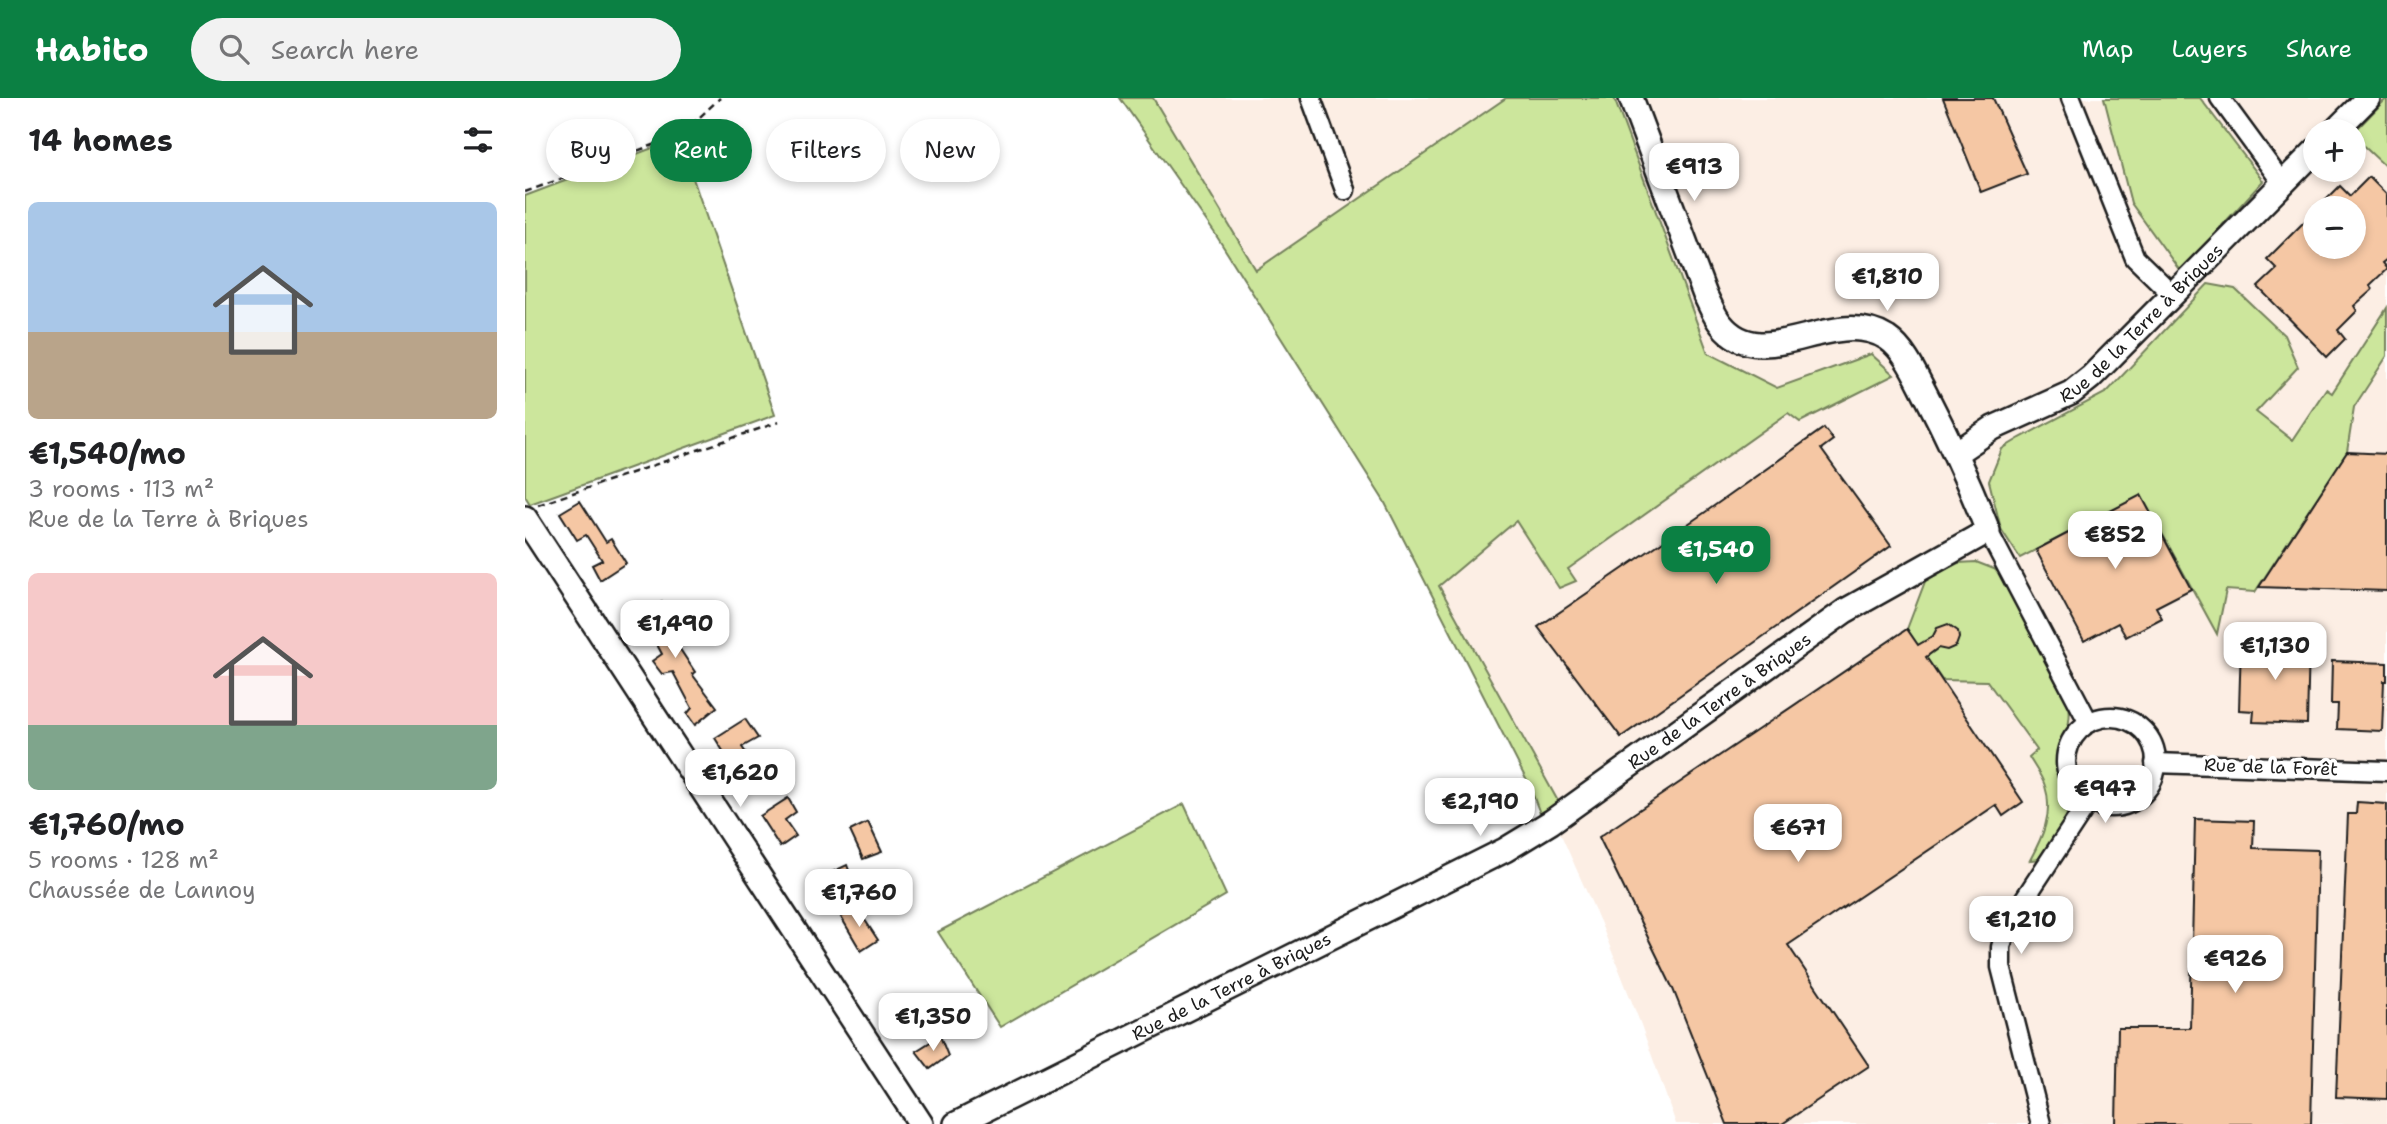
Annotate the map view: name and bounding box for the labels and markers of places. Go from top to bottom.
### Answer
pin: €913 [1653,144,1735,203]
pin: €1,810 [1830,254,1944,313]
pin: €852 [2074,512,2156,571]
pin: €1,540 [1659,526,1773,586]
pin: €1,490 [618,601,732,660]
pin: €1,130 [2218,622,2332,682]
pin: €1,620 [683,750,797,809]
pin: €947 [2064,766,2146,825]
pin: €2,190 [1423,778,1537,838]
pin: €671 [1757,804,1839,864]
pin: €1,760 [802,870,916,929]
pin: €1,210 [1964,896,2078,956]
pin: €926 [2194,936,2276,995]
pin: €1,350 [876,993,990,1053]

